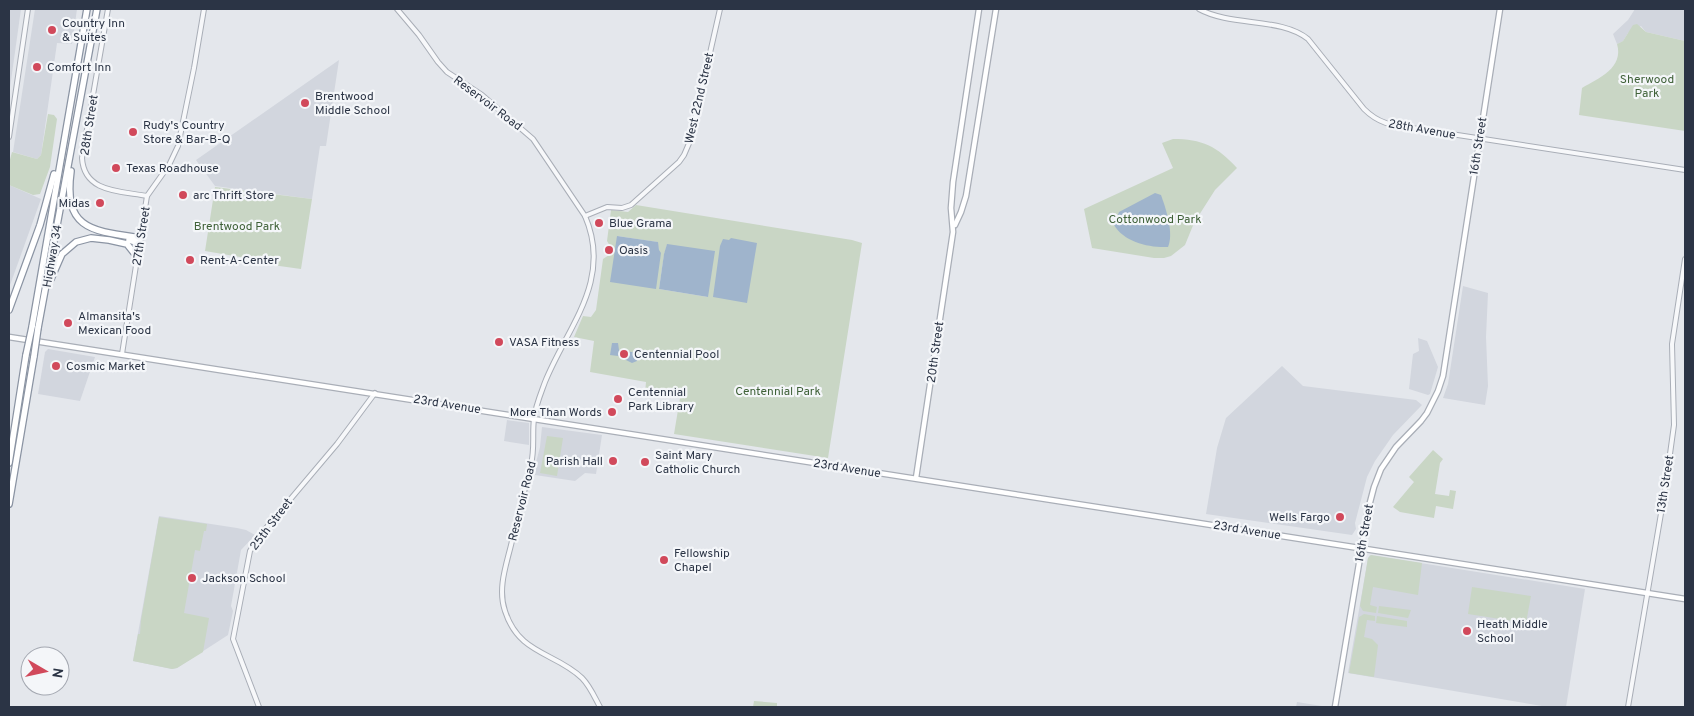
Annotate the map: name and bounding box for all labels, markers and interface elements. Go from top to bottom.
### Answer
place label: Country Inn & Suites [62,16,125,46]
marker: Country Inn & Suites [46,24,58,36]
street label: West 22nd Street [682,51,718,145]
place label: Comfort Inn [47,60,111,76]
marker: Comfort Inn [31,61,43,73]
park label: Sherwood Park [1620,72,1674,102]
street label: Reservoir Road [450,73,525,135]
place label: Brentwood Middle School [315,89,390,119]
street label: 28th Street [77,94,103,157]
marker: Brentwood Middle School [299,97,311,109]
street label: 28th Avenue [1387,116,1457,144]
street label: 16th Street [1467,116,1491,176]
place label: Rudy's Country Store & Bar-B-Q [143,118,231,148]
marker: Rudy's Country Store & Bar-B-Q [127,126,139,138]
place label: Texas Roadhouse [126,161,219,177]
marker: Texas Roadhouse [110,162,122,174]
place label: arc Thrift Store [193,188,274,204]
marker: arc Thrift Store [177,189,189,201]
place label: Midas [59,196,90,212]
marker: Midas [94,197,106,209]
street label: 27th Street [129,205,155,267]
park label: Cottonwood Park [1108,212,1202,228]
place label: Blue Grama [609,216,672,232]
marker: Blue Grama [593,217,605,229]
park label: Brentwood Park [194,219,280,235]
street label: Highway 34 [40,224,66,289]
place label: Oasis [619,243,648,259]
marker: Oasis [603,244,615,256]
place label: Rent-A-Center [200,253,279,269]
marker: Rent-A-Center [184,254,196,266]
place label: Almansita's Mexican Food [78,309,151,339]
marker: Almansita's Mexican Food [62,317,74,329]
street label: 20th Street [924,320,948,384]
place label: VASA Fitness [509,335,579,351]
marker: VASA Fitness [493,336,505,348]
place label: Centennial Pool [634,347,719,363]
marker: Centennial Pool [618,348,630,360]
place label: Cosmic Market [66,359,145,375]
marker: Cosmic Market [50,360,62,372]
park label: Centennial Park [735,384,821,400]
place label: Centennial Park Library [628,385,694,415]
street label: 23rd Avenue [412,392,482,418]
marker: Centennial Park Library [612,393,624,405]
place label: More Than Words [510,405,602,421]
marker: More Than Words [606,406,618,418]
place label: Saint Mary Catholic Church [655,448,740,478]
place label: Parish Hall [546,454,603,470]
street label: 13th Street [1654,454,1678,514]
marker: Parish Hall [607,455,619,467]
marker: Saint Mary Catholic Church [639,456,651,468]
street label: 23rd Avenue [812,456,882,482]
street label: Reservoir Road [505,460,541,543]
street label: 25th Street [247,495,297,554]
street label: 16th Street [1352,503,1378,563]
place label: Wells Fargo [1269,510,1330,526]
marker: Wells Fargo [1334,511,1346,523]
street label: 23rd Avenue [1212,518,1282,544]
place label: Fellowship Chapel [674,546,730,576]
marker: Fellowship Chapel [658,554,670,566]
place label: Jackson School [202,571,286,587]
marker: Jackson School [186,572,198,584]
place label: Heath Middle School [1477,617,1548,647]
marker: Heath Middle School [1461,625,1473,637]
north arrow [20,646,70,696]
text: N [47,666,66,679]

